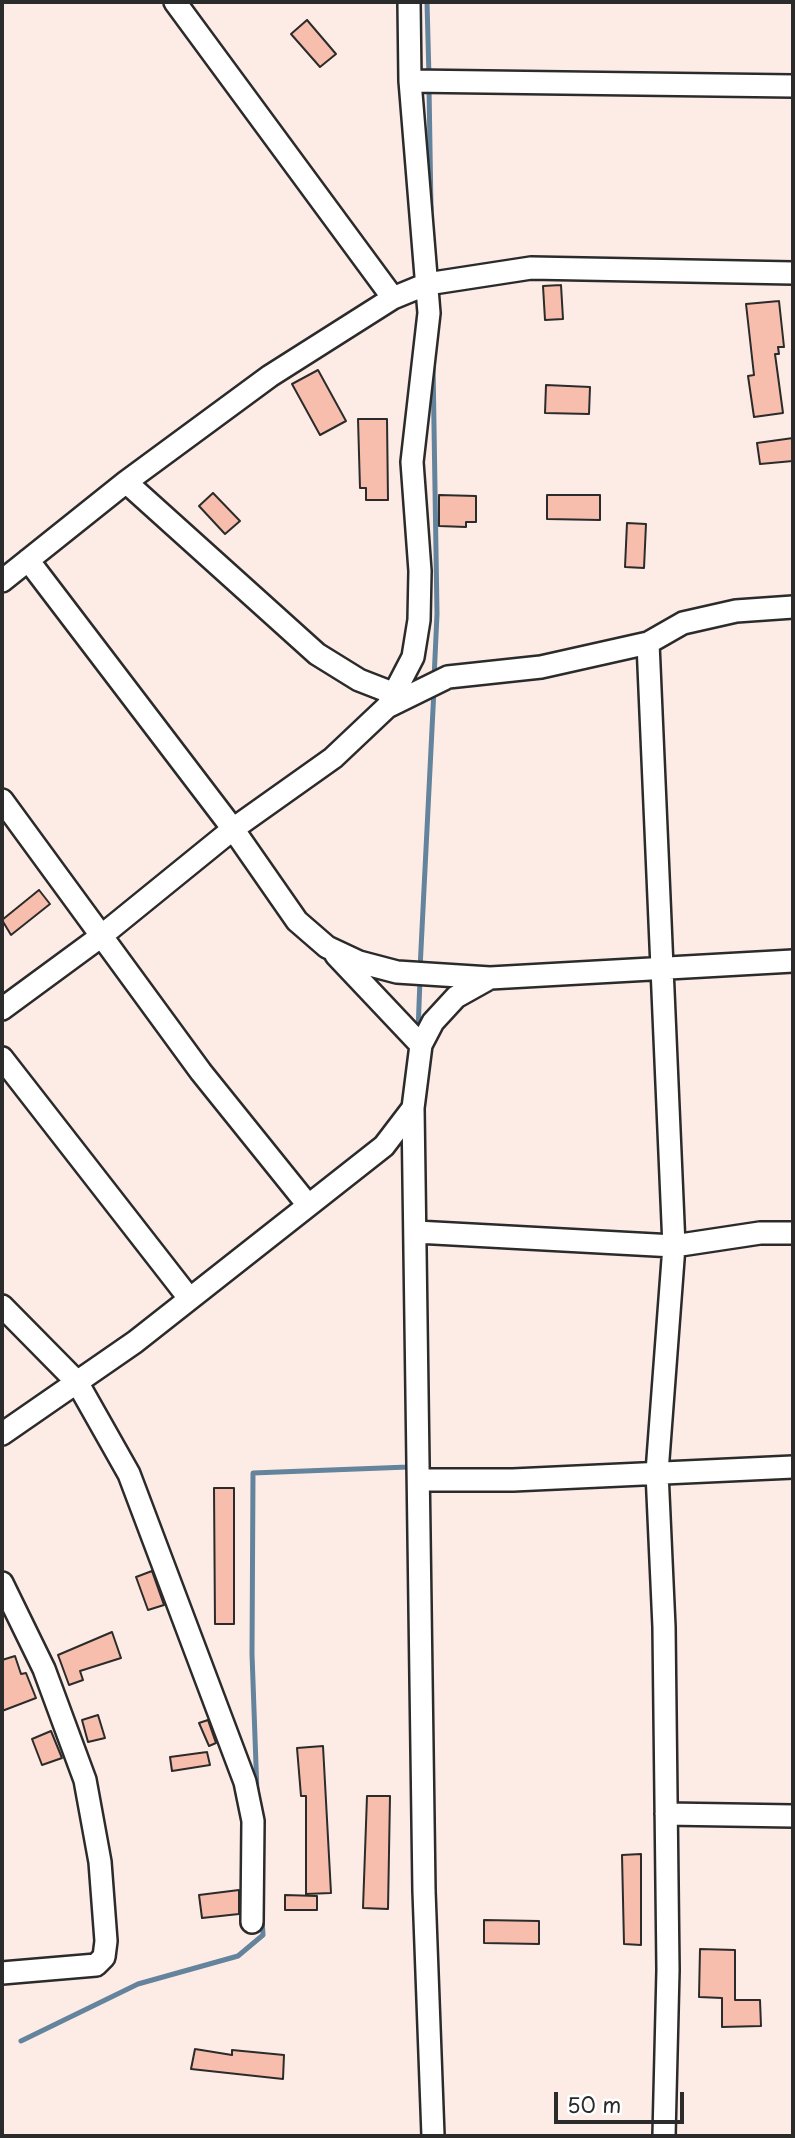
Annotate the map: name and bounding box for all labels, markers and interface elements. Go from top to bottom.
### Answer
scale bar [557,2078,686,2122]
text: 50 m [567,2088,621,2120]

